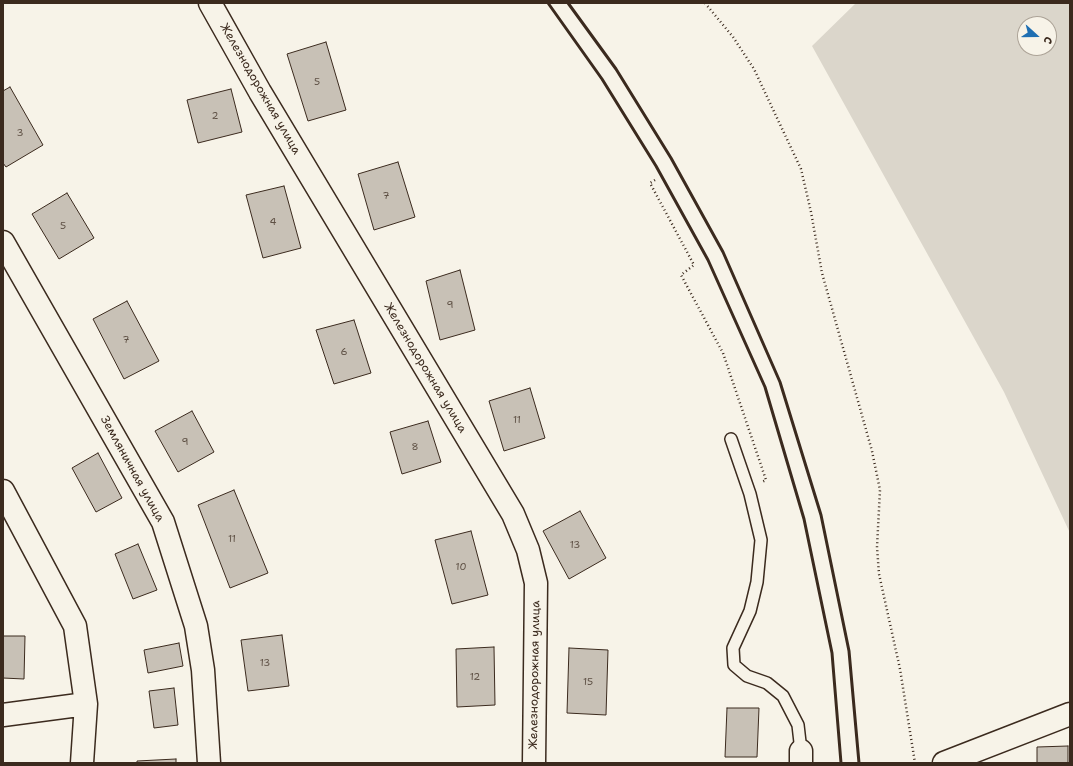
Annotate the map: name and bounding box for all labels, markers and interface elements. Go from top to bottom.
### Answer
north arrow [1017,16,1057,56]
street label: Железнодорожная улица [216,21,304,157]
text: С [1040,34,1056,46]
house number: 5 [314,76,320,88]
house number: 2 [212,110,218,122]
house number: 3 [17,127,23,139]
house number: 7 [383,190,389,202]
house number: 4 [270,216,276,228]
house number: 5 [60,220,66,232]
house number: 9 [447,299,453,311]
street label: Железнодорожная улица [380,300,470,436]
house number: 7 [123,334,129,346]
house number: 6 [341,346,347,358]
street label: Земляничная улица [97,414,167,524]
house number: 11 [513,414,521,426]
house number: 9 [182,436,188,448]
house number: 8 [412,441,418,453]
house number: 11 [228,533,236,545]
house number: 13 [570,539,580,551]
house number: 10 [456,561,466,573]
street label: Железнодорожная улица [526,600,544,750]
house number: 13 [260,657,270,669]
house number: 12 [470,671,480,683]
house number: 15 [583,676,593,688]

